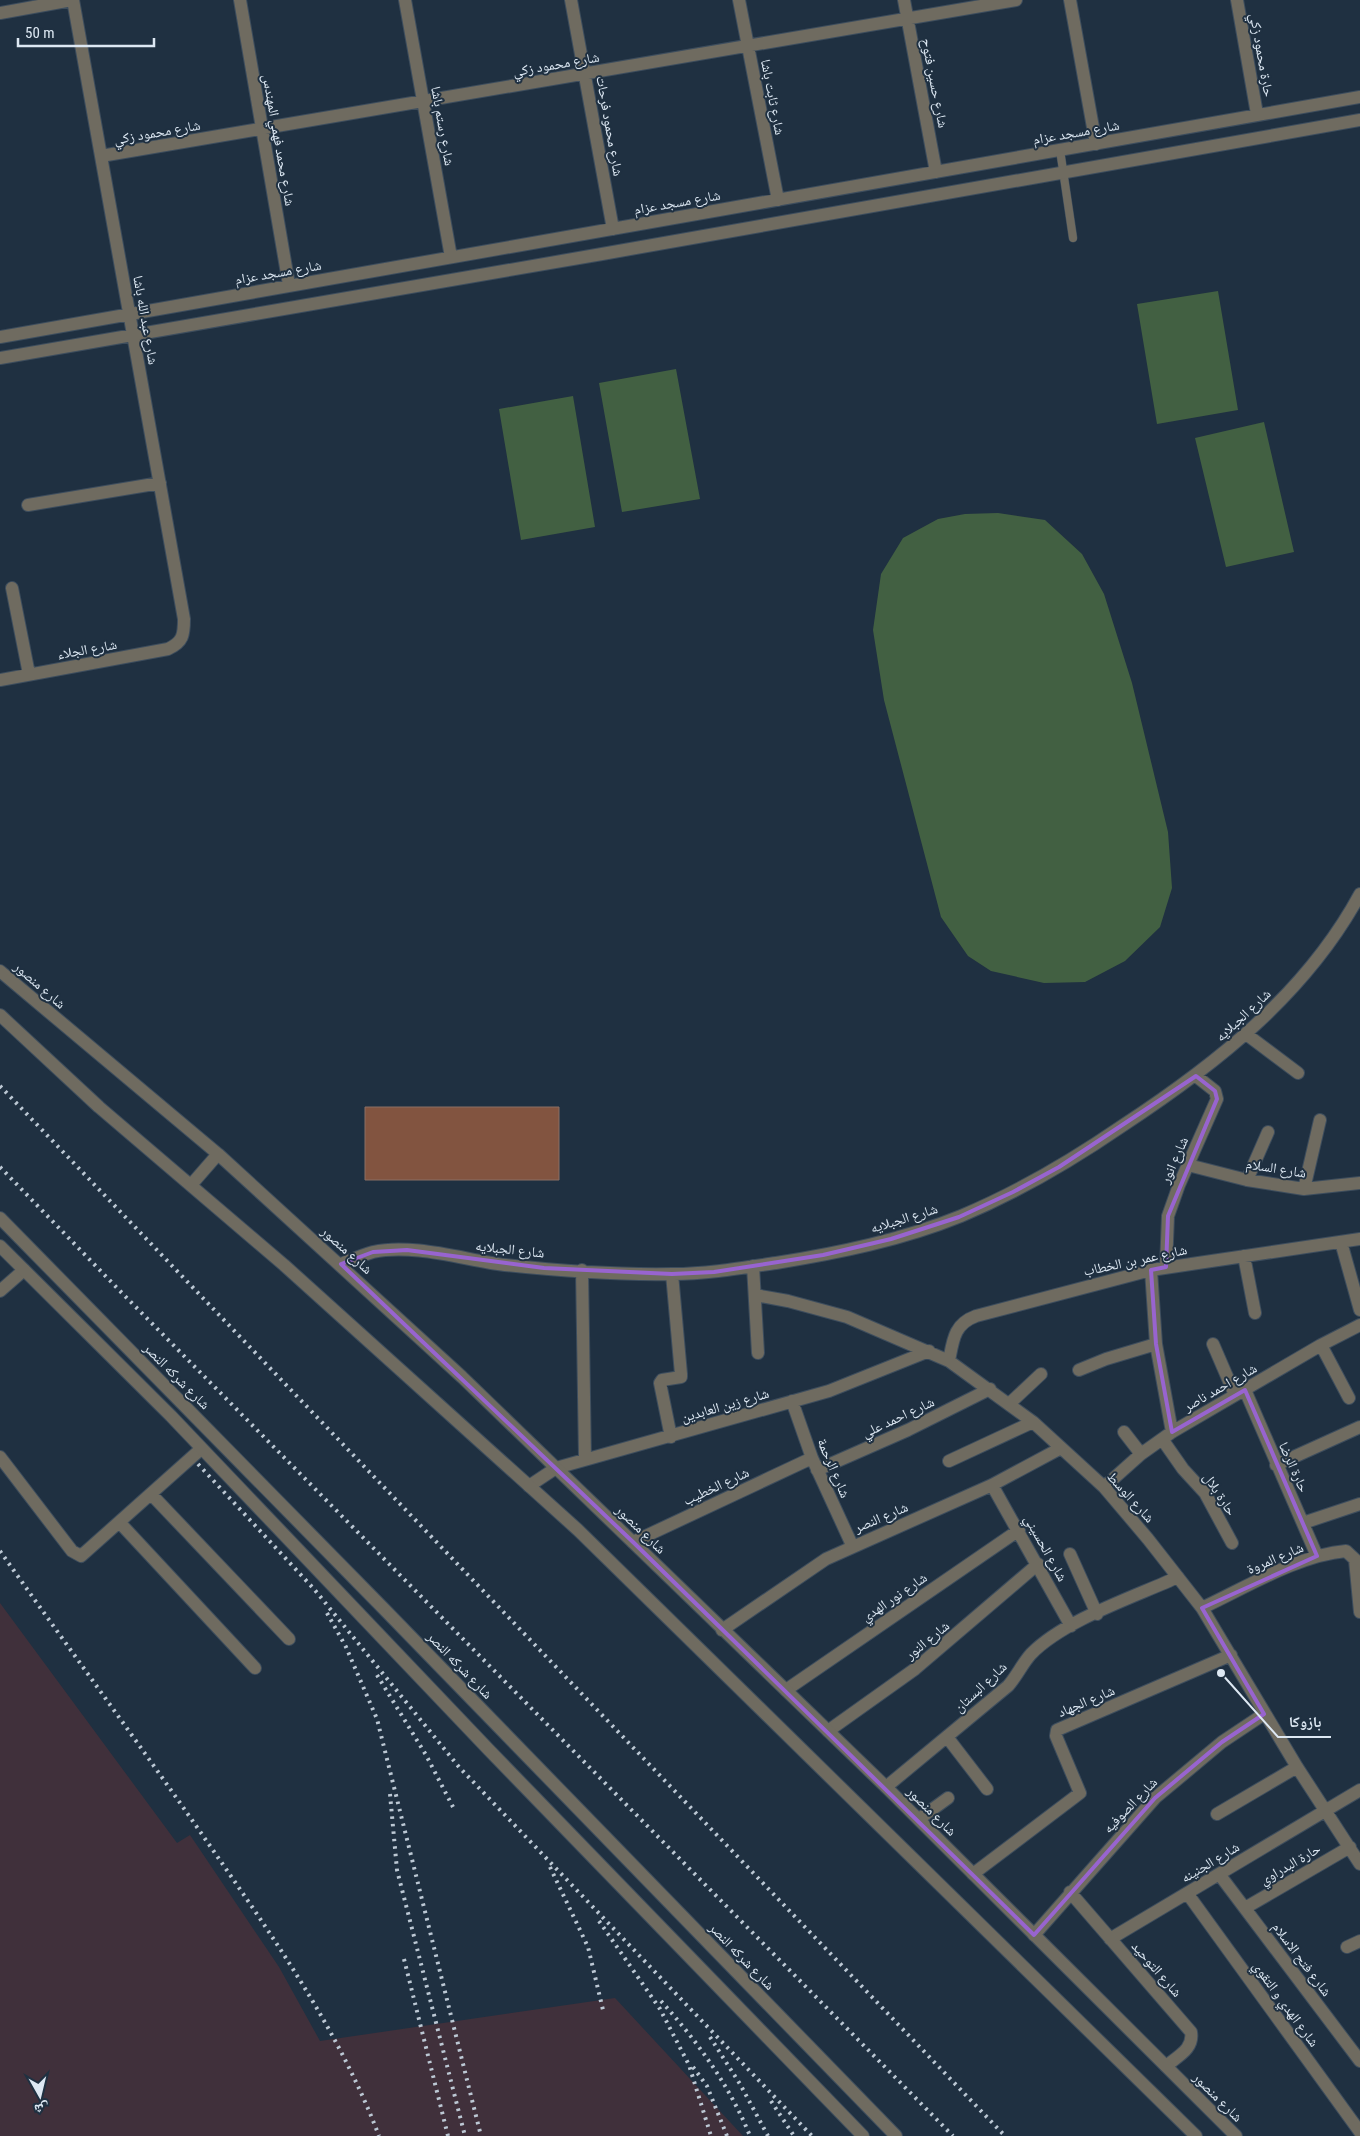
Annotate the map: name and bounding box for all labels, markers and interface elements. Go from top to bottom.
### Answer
street label: حارة محمود زكي [1243,12,1277,99]
scale bar [18,15,154,47]
text: 50 m [25,24,55,42]
street label: شارع حسين فتوح [917,37,952,129]
street label: شارع محمود زكي [511,49,601,83]
street label: شارع ثابت باشا [756,58,788,137]
street label: شارع محمد فهمي المهندس [256,73,298,208]
street label: شارع محمود فرحات [591,75,627,178]
street label: شارع رستم باشا [426,85,458,167]
street label: شارع محمود زكي [112,117,202,151]
street label: شارع مسجد عزام [1031,117,1121,149]
street label: شارع مسجد عزام [632,187,722,219]
street label: شارع مسجد عزام [233,257,323,289]
street label: شارع عبد الله باشا [128,274,162,366]
street label: شارع الجلاء [56,636,118,664]
street label: شارع منصور [9,958,69,1013]
street label: شارع الجبلايه [1212,986,1275,1046]
street label: شارع انور [1156,1134,1193,1187]
street label: شارع السلام [1244,1155,1307,1183]
street label: شارع الجبلايه [869,1200,940,1238]
street label: شارع منصور [316,1222,376,1279]
street label: شارع الجبلايه [475,1237,545,1263]
street label: شارع عمر بن الخطاب [1082,1241,1189,1281]
street label: شارع شركه النصر [138,1339,213,1414]
street label: شارع احمد ناصر [1180,1360,1260,1417]
street label: شارع زين العابدين [679,1385,771,1427]
street label: شارع احمد علي [859,1393,938,1444]
street label: شارع الرحمة [813,1436,854,1501]
street label: حارة الرضا [1275,1439,1312,1495]
street label: شارع الخطيب [681,1464,752,1510]
street label: شارع الوسط [1103,1468,1158,1527]
street label: حارة بلال [1200,1470,1240,1519]
street label: شارع النصر [851,1499,911,1538]
street label: شارع منصور [611,1501,669,1558]
street label: شارع الحسيني [1018,1512,1071,1586]
street label: شارع المروة [1244,1539,1306,1579]
street label: شارع نور الهدي [858,1569,932,1628]
street label: شارع النور [901,1617,954,1665]
street label: شارع شركه النصر [422,1627,496,1703]
street label: شارع البستان [950,1659,1011,1717]
street label: شارع الجهاد [1055,1682,1118,1722]
callout: بازوكا [1278,1707,1331,1737]
text: بازوكا [1289,1713,1321,1731]
street label: شارع الصوفيه [1100,1774,1162,1837]
street label: شارع منصور [902,1782,960,1840]
street label: شارع الجنينه [1178,1838,1243,1887]
street label: حارة البدراوي [1257,1840,1325,1891]
street label: شارع شركه النصر [704,1918,778,1994]
street label: شارع فتح الاسلام [1267,1919,1335,2000]
street label: شارع التوحيد [1127,1938,1185,2001]
street label: شارع الهدي و التقوي [1247,1958,1322,2052]
street label: شارع منصور [1188,2068,1246,2126]
north arrow [15,2071,65,2121]
text: ش [33,2099,50,2118]

